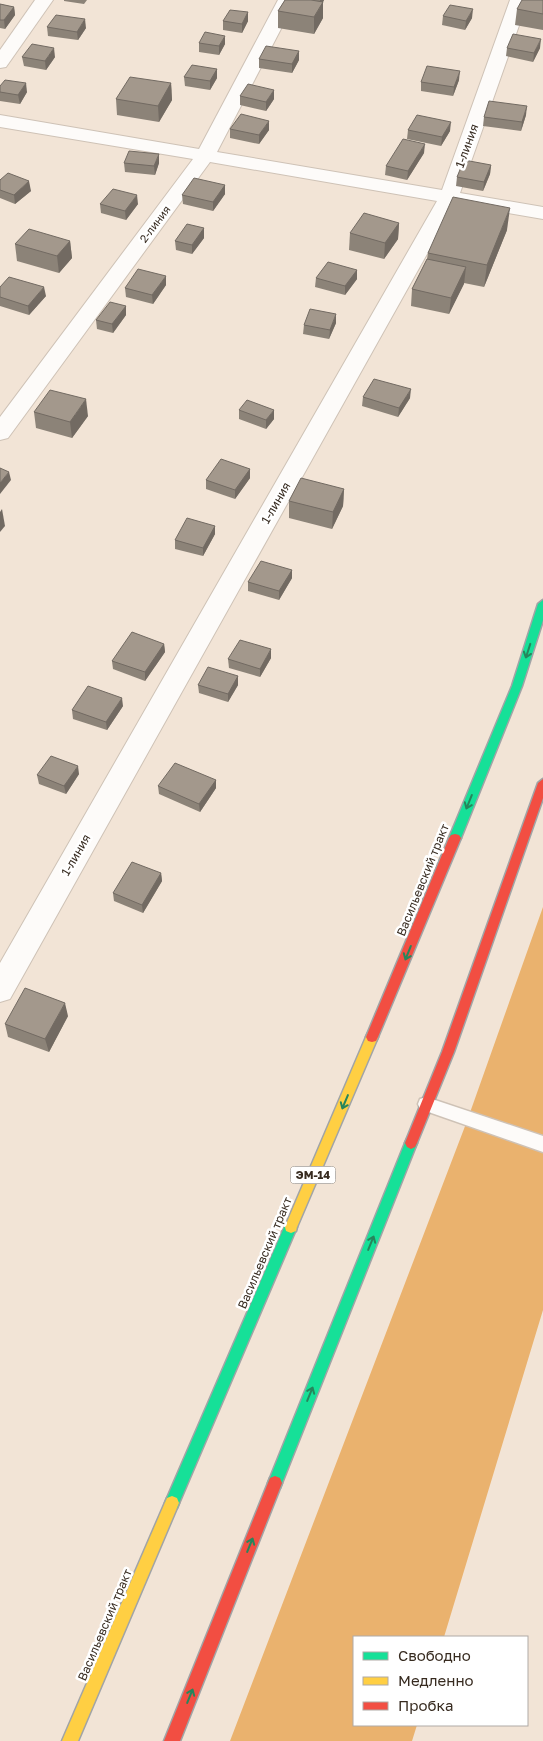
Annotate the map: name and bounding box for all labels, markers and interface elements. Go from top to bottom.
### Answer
street label: 1-линия [452,122,481,170]
street label: 2-линия [136,203,173,245]
street label: 1-линия [258,479,293,526]
one-way arrow [523,643,533,659]
one-way arrow [464,794,474,809]
street label: Васильевский тракт [393,821,452,938]
street label: 1-линия [58,831,93,878]
one-way arrow [402,945,412,960]
one-way arrow [339,1094,349,1109]
road number: ЭМ-14 [290,1166,336,1184]
street label: Васильевский тракт [234,1195,295,1311]
one-way arrow [366,1236,376,1251]
one-way arrow [306,1387,316,1402]
one-way arrow [246,1538,255,1553]
street label: Васильевский тракт [74,1567,135,1683]
legend [353,1636,528,1726]
text: Свободно [398,1646,471,1664]
text: Медленно [398,1671,474,1689]
one-way arrow [185,1689,195,1704]
text: Пробка [398,1696,453,1714]

